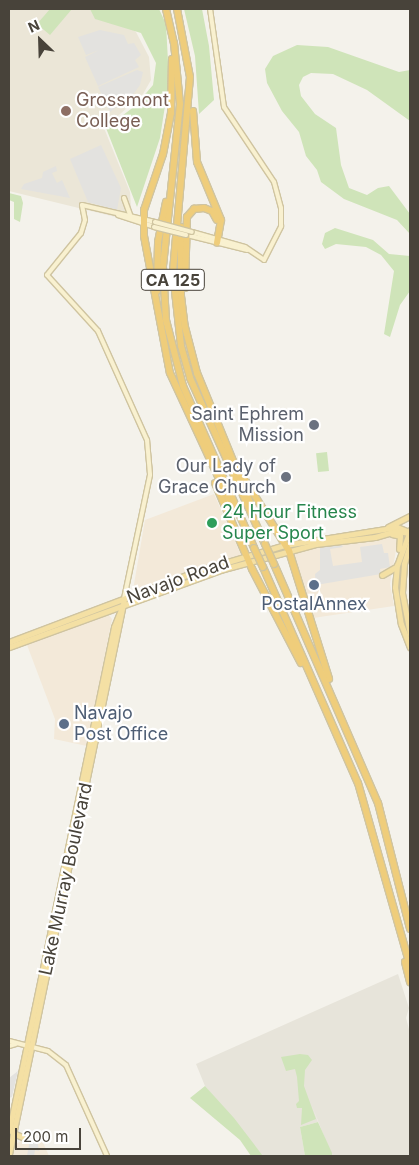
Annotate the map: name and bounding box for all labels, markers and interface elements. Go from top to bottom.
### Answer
north arrow [15,15,65,65]
text: N [25,16,42,36]
place label: Grossmont College [76,90,169,132]
marker: Grossmont College [60,105,72,117]
road number: CA 125 [140,266,206,294]
place label: Saint Ephrem Mission [191,404,304,446]
marker: Saint Ephrem Mission [308,419,320,431]
place label: Our Lady of Grace Church [158,456,276,498]
marker: Our Lady of Grace Church [280,471,292,483]
place label: 24 Hour Fitness Super Sport [222,502,357,544]
marker: 24 Hour Fitness Super Sport [206,517,218,529]
street label: Navajo Road [124,552,232,608]
marker: PostalAnnex [308,579,320,591]
place label: PostalAnnex [261,593,367,615]
place label: Navajo Post Office [74,703,168,746]
marker: Navajo Post Office [58,718,70,730]
street label: Lake Murray Boulevard [35,781,97,977]
scale bar [18,1118,84,1150]
text: 200 m [23,1127,68,1146]

